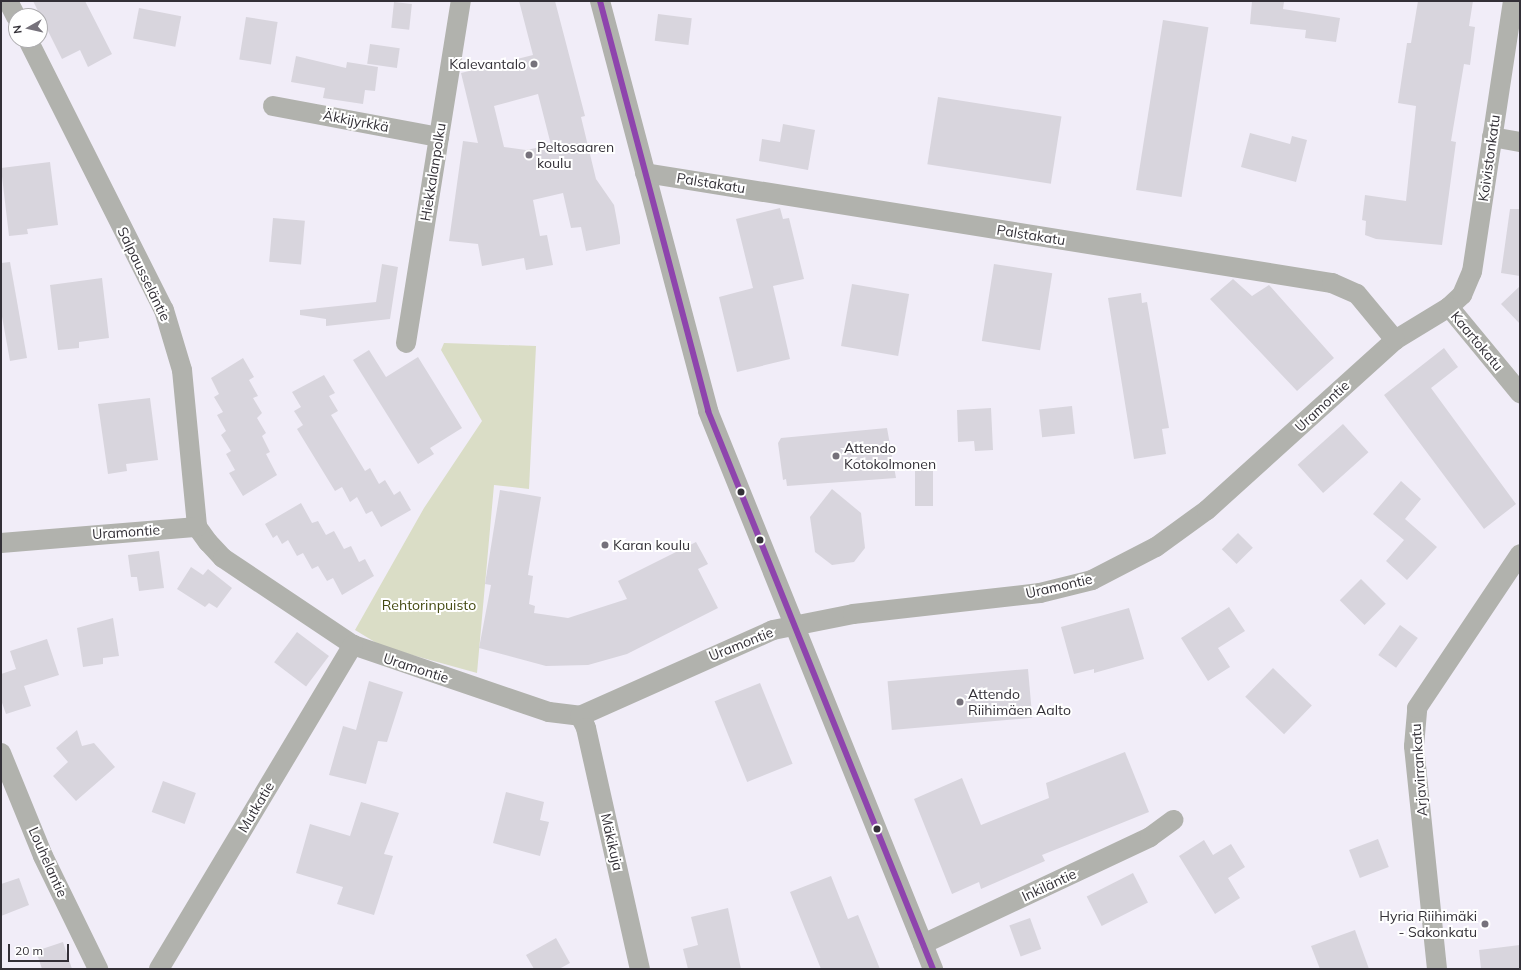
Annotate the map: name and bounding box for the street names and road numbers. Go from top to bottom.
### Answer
street label: Äkkijyrkkä [322,106,390,136]
street label: Koivistonkatu [1475,114,1503,202]
street label: Hiekkalanpolku [417,122,449,222]
street label: Palstakatu [676,169,746,197]
street label: Palstakatu [996,221,1066,249]
street label: Salpausseläntie [114,224,174,324]
street label: Kaartokatu [1447,308,1507,374]
street label: Uramontie [1291,377,1353,435]
street label: Uramontie [92,521,160,543]
street label: Uramontie [1024,570,1094,602]
street label: Uramontie [706,623,776,665]
street label: Uramontie [381,650,451,686]
street label: Arjavirrankatu [1407,723,1431,817]
street label: Mutkatie [234,779,278,835]
street label: Mäkikuja [597,812,627,872]
street label: Louhelantie [25,824,71,900]
street label: Inkiläntie [1019,865,1079,905]

